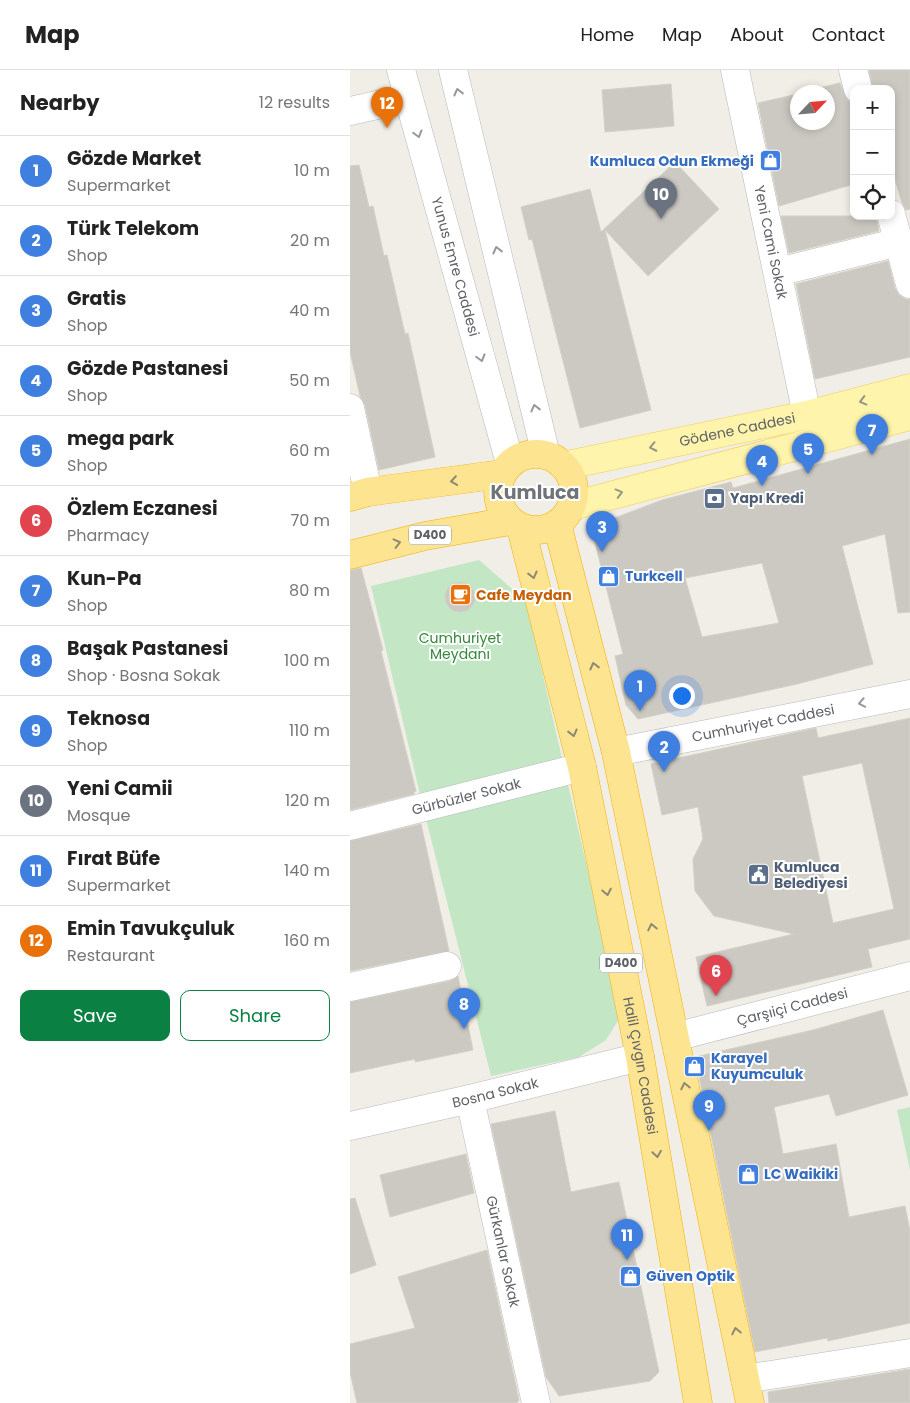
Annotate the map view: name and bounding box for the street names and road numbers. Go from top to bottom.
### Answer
street label: Yeni Cami Sokak [749,183,793,302]
street label: Yunus Emre Caddesi [427,194,484,339]
street label: Gödene Caddesi [677,408,797,451]
road number: D400 [409,526,451,544]
street label: Cumhuriyet Caddesi [690,699,836,747]
street label: Gürbüzler Sokak [409,773,524,820]
road number: D400 [600,954,642,972]
street label: Çarşıiçi Caddesi [734,983,850,1031]
street label: Halil Çıvgın Caddesi [618,995,663,1136]
street label: Bosna Sokak [450,1072,541,1113]
street label: Gürkanlar Sokak [481,1194,525,1310]

